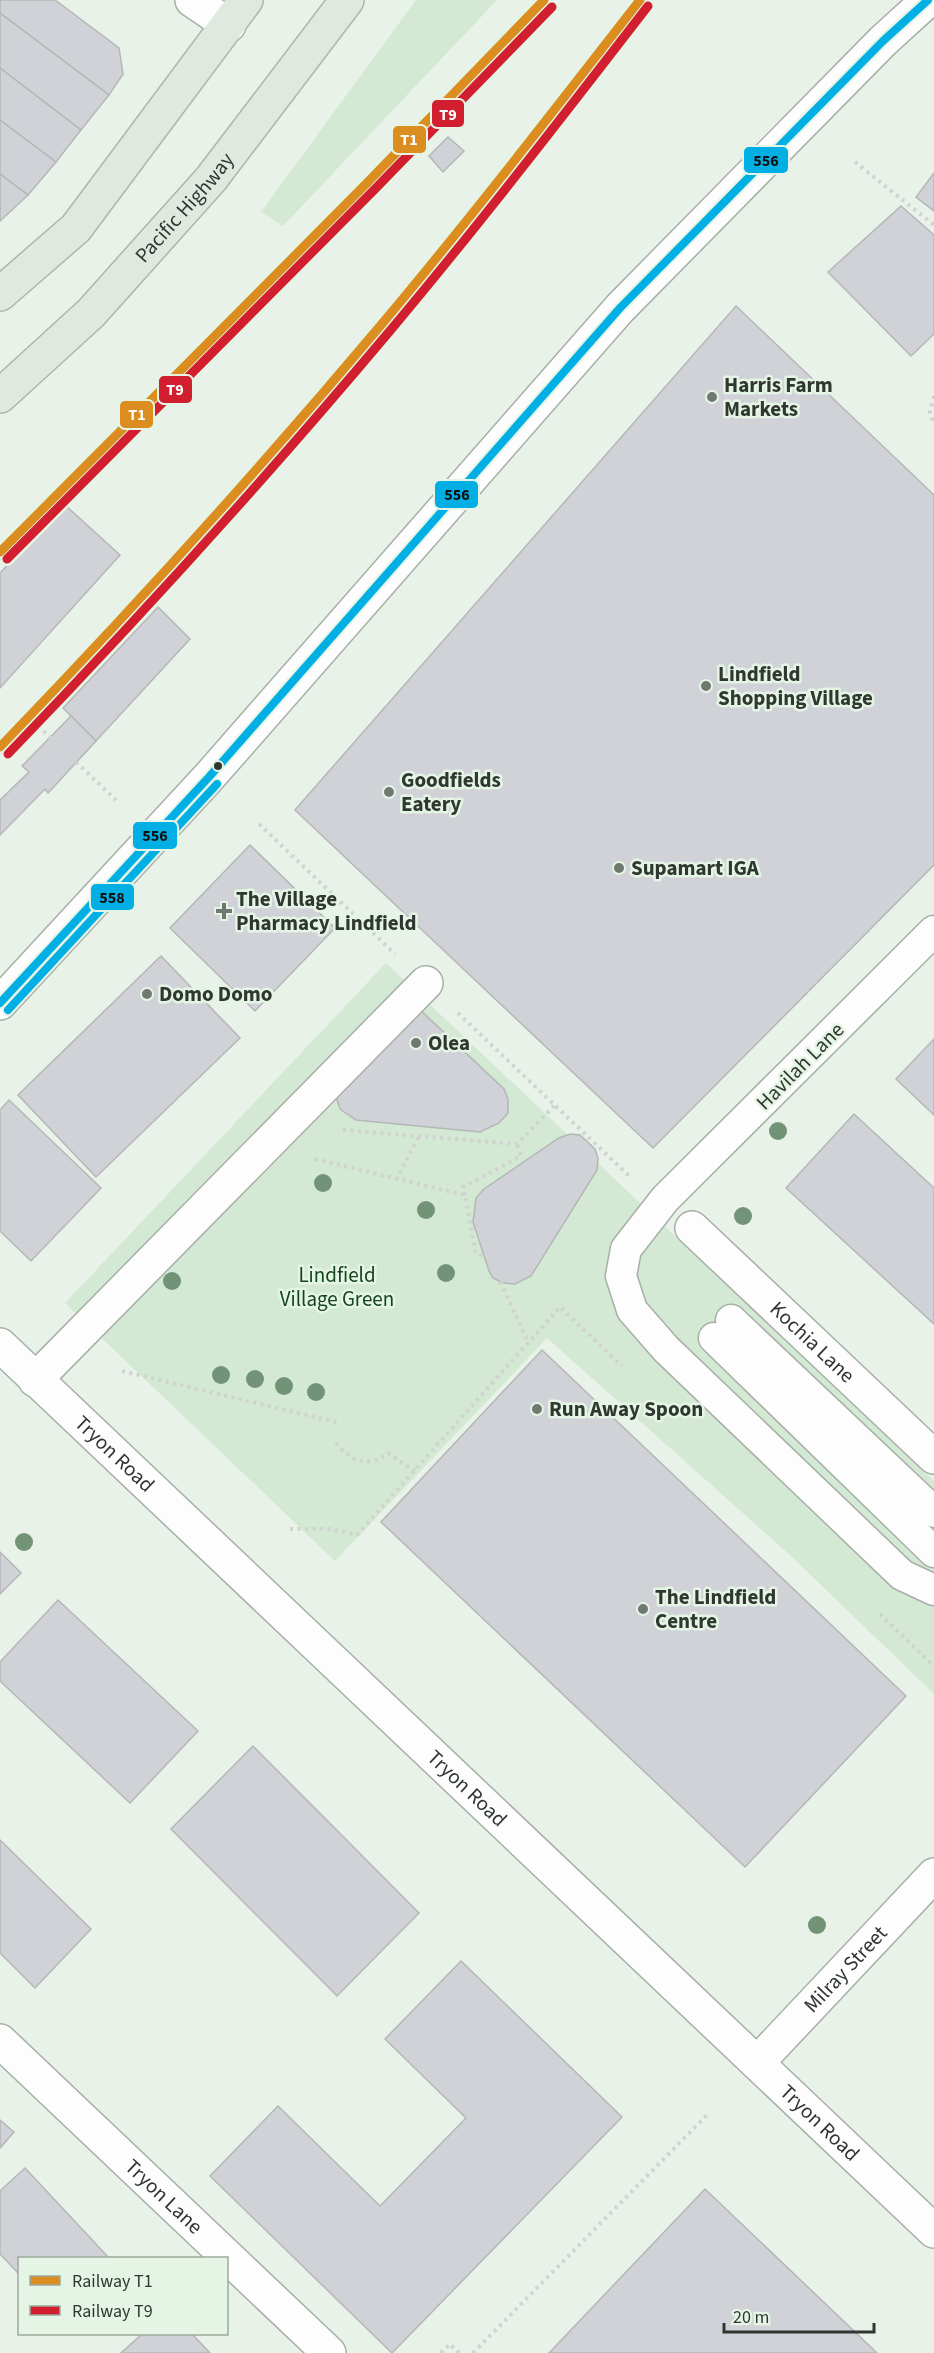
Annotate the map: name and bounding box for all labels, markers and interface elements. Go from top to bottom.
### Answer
line badge: T9 [431,99,465,128]
text: T9 [439,104,457,126]
line badge: T1 [392,125,427,154]
text: T1 [400,129,418,151]
street label: Pacific Highway [128,146,241,269]
line badge: 556 [743,146,789,174]
text: 556 [753,150,779,172]
place label: Harris Farm Markets [724,370,833,424]
line badge: T9 [158,375,193,404]
text: T9 [166,379,184,401]
marker: Harris Farm Markets [705,390,719,404]
line badge: T1 [119,400,154,429]
text: T1 [128,404,146,426]
line badge: 556 [434,480,479,509]
text: 556 [444,484,470,506]
place label: Lindfield Shopping Village [718,659,873,713]
marker: Lindfield Shopping Village [699,679,713,693]
unlabelled marker [212,760,224,772]
place label: Goodfields Eatery [401,765,501,819]
marker: Goodfields Eatery [382,785,396,799]
line badge: 556 [132,821,178,850]
text: 556 [142,825,168,847]
place label: Supamart IGA [631,853,760,883]
marker: Supamart IGA [612,861,626,875]
line badge: 558 [90,883,135,911]
place label: The Village Pharmacy Lindfield [236,884,417,938]
text: 558 [99,887,125,909]
marker: The Village Pharmacy Lindfield [217,904,231,918]
place label: Domo Domo [159,979,272,1009]
marker: Domo Domo [140,987,154,1001]
street label: Havilah Lane [749,1015,851,1117]
place label: Olea [428,1028,470,1058]
marker: Olea [409,1036,423,1050]
park label: Lindfield Village Green [280,1260,394,1314]
street label: Kochia Lane [763,1294,862,1390]
place label: Run Away Spoon [549,1394,703,1424]
marker: Run Away Spoon [530,1402,544,1416]
street label: Tryon Road [68,1408,161,1499]
place label: The Lindfield Centre [655,1582,776,1636]
marker: The Lindfield Centre [636,1602,650,1616]
street label: Tryon Road [421,1743,514,1834]
street label: Milray Street [797,1919,894,2019]
street label: Tryon Road [773,2077,866,2168]
street label: Tryon Lane [118,2152,210,2241]
legend [18,2257,228,2335]
text: Railway T1 [72,2269,153,2294]
scale bar [724,2296,874,2334]
text: Railway T9 [72,2299,153,2324]
text: 20 m [733,2305,769,2330]

